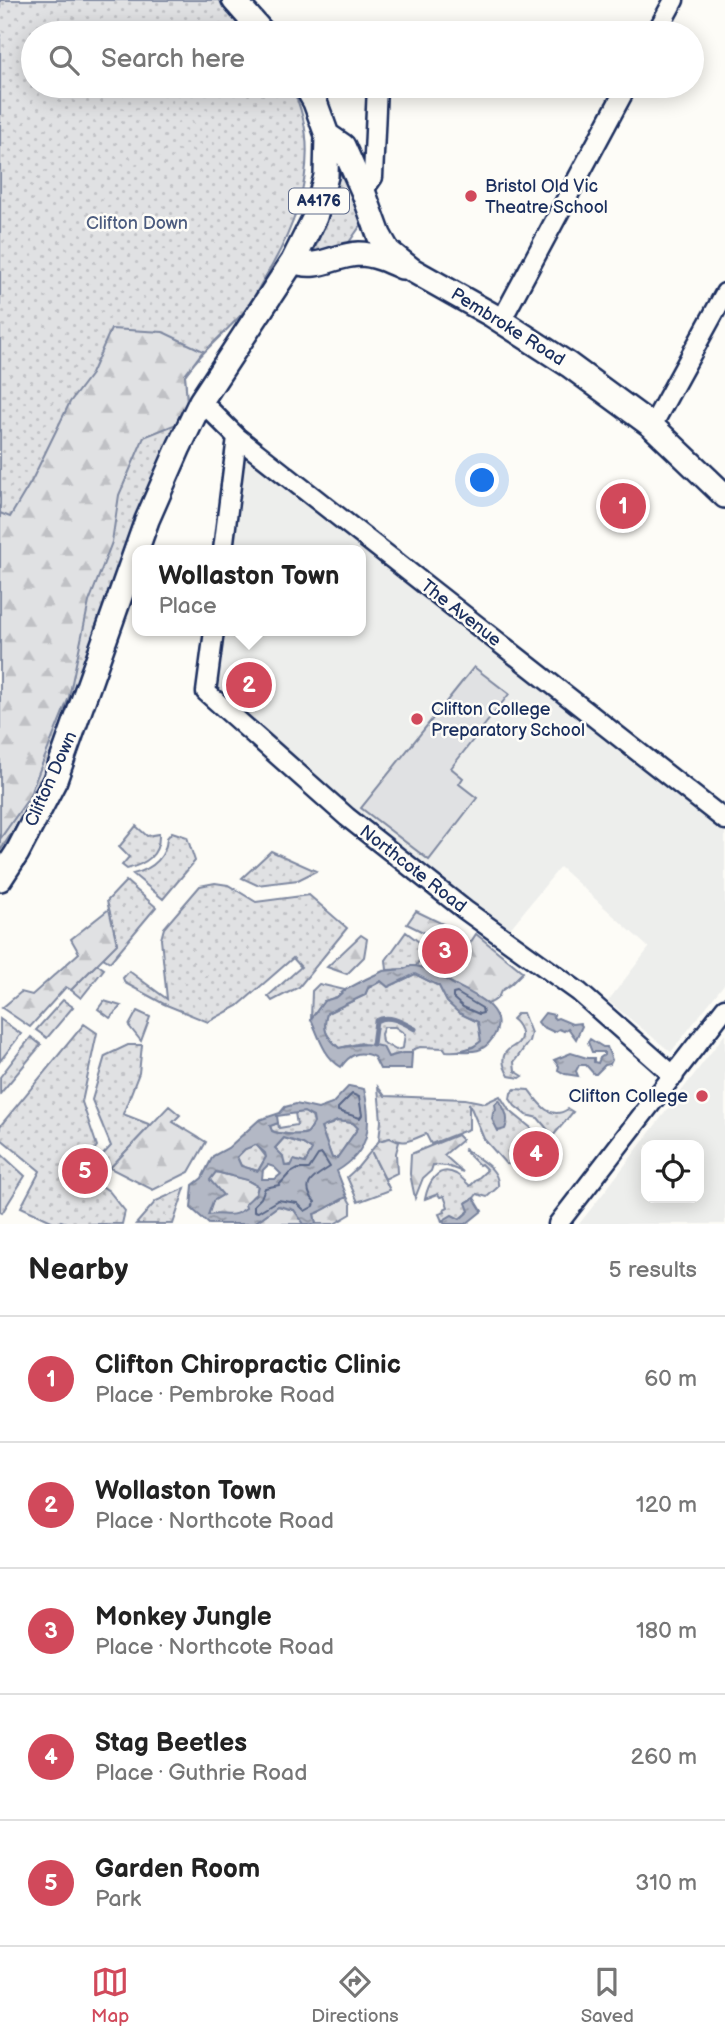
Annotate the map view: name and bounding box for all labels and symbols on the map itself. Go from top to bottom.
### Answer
place label: Bristol Old Vic Theatre School [485,176,608,218]
road number: A4176 [289,188,349,214]
marker: Bristol Old Vic Theatre School [463,188,479,204]
park label: Clifton Down [86,213,188,234]
street label: Pembroke Road [447,284,569,370]
your location [465,463,499,497]
pin: 1 [600,480,646,532]
street label: The Avenue [417,575,506,651]
pin: 2 [226,659,272,711]
place label: Clifton College Preparatory School [431,699,585,741]
marker: Clifton College Preparatory School [409,711,425,727]
street label: Clifton Down [21,728,81,830]
street label: Northcote Road [355,821,471,917]
pin: 3 [422,925,468,977]
place label: Clifton College [568,1086,688,1107]
marker: Clifton College [694,1088,710,1104]
pin: 4 [513,1128,559,1180]
pin: 5 [62,1145,108,1197]

